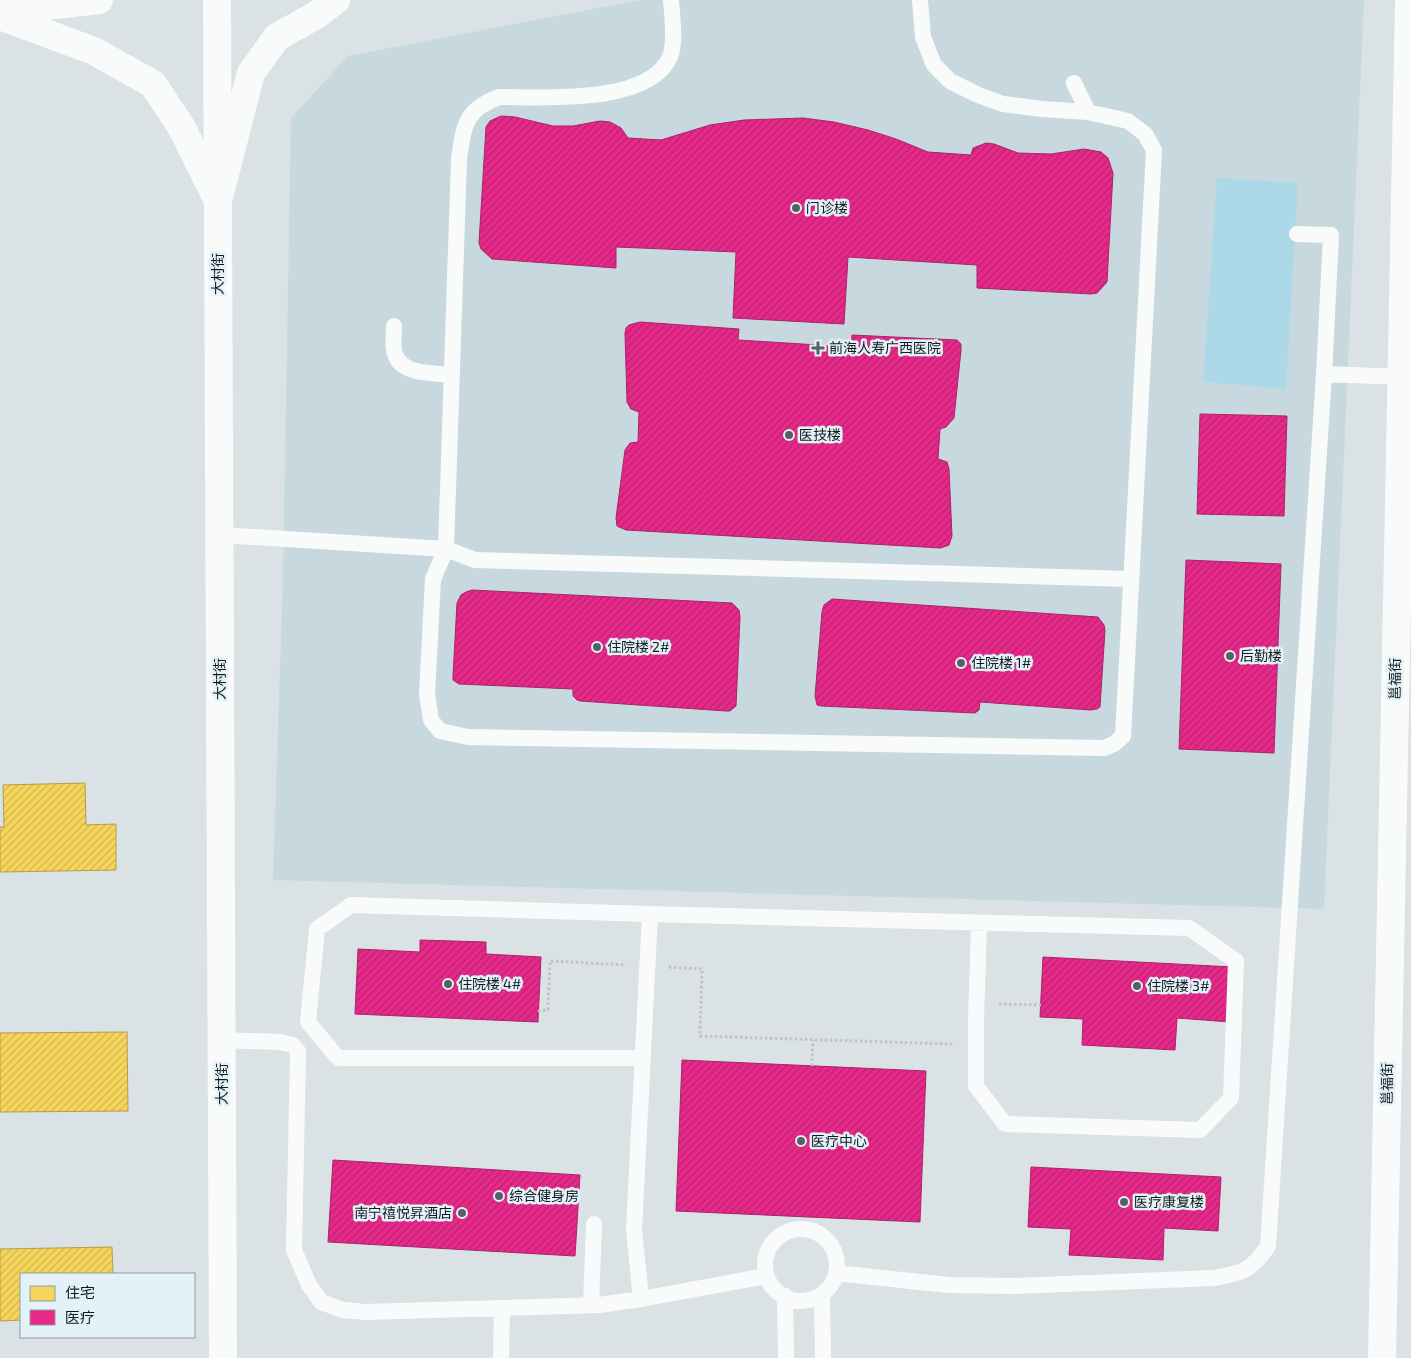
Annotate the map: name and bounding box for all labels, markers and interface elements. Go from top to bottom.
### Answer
place label: 门诊楼 [806,199,848,216]
marker: 门诊楼 [790,202,802,214]
street label: 大村街 [209,253,226,295]
place label: 前海人寿广西医院 [829,339,941,356]
marker: 前海人寿广西医院 [811,341,825,355]
place label: 医技楼 [799,426,841,443]
marker: 医技楼 [783,429,795,441]
place label: 住院楼 2# [607,638,670,655]
marker: 住院楼 2# [591,641,603,653]
place label: 后勤楼 [1240,647,1282,664]
marker: 后勤楼 [1224,650,1236,662]
place label: 住院楼 1# [971,654,1031,671]
marker: 住院楼 1# [955,657,967,669]
street label: 大村街 [211,658,228,700]
street label: 邕福街 [1386,658,1403,700]
place label: 住院楼 4# [458,975,521,992]
place label: 住院楼 3# [1147,977,1210,994]
marker: 住院楼 4# [442,978,454,990]
marker: 住院楼 3# [1131,980,1143,992]
street label: 大村街 [213,1063,230,1105]
street label: 邕福街 [1378,1063,1395,1105]
place label: 医疗中心 [811,1132,867,1149]
marker: 医疗中心 [795,1135,807,1147]
place label: 综合健身房 [509,1187,579,1204]
marker: 综合健身房 [493,1190,505,1202]
place label: 医疗康复楼 [1134,1193,1204,1210]
marker: 医疗康复楼 [1118,1196,1130,1208]
place label: 南宁禧悦昇酒店 [354,1204,452,1221]
marker: 南宁禧悦昇酒店 [456,1207,468,1219]
legend [20,1273,195,1338]
text: 住宅 [65,1283,95,1301]
text: 医疗 [65,1308,95,1326]

